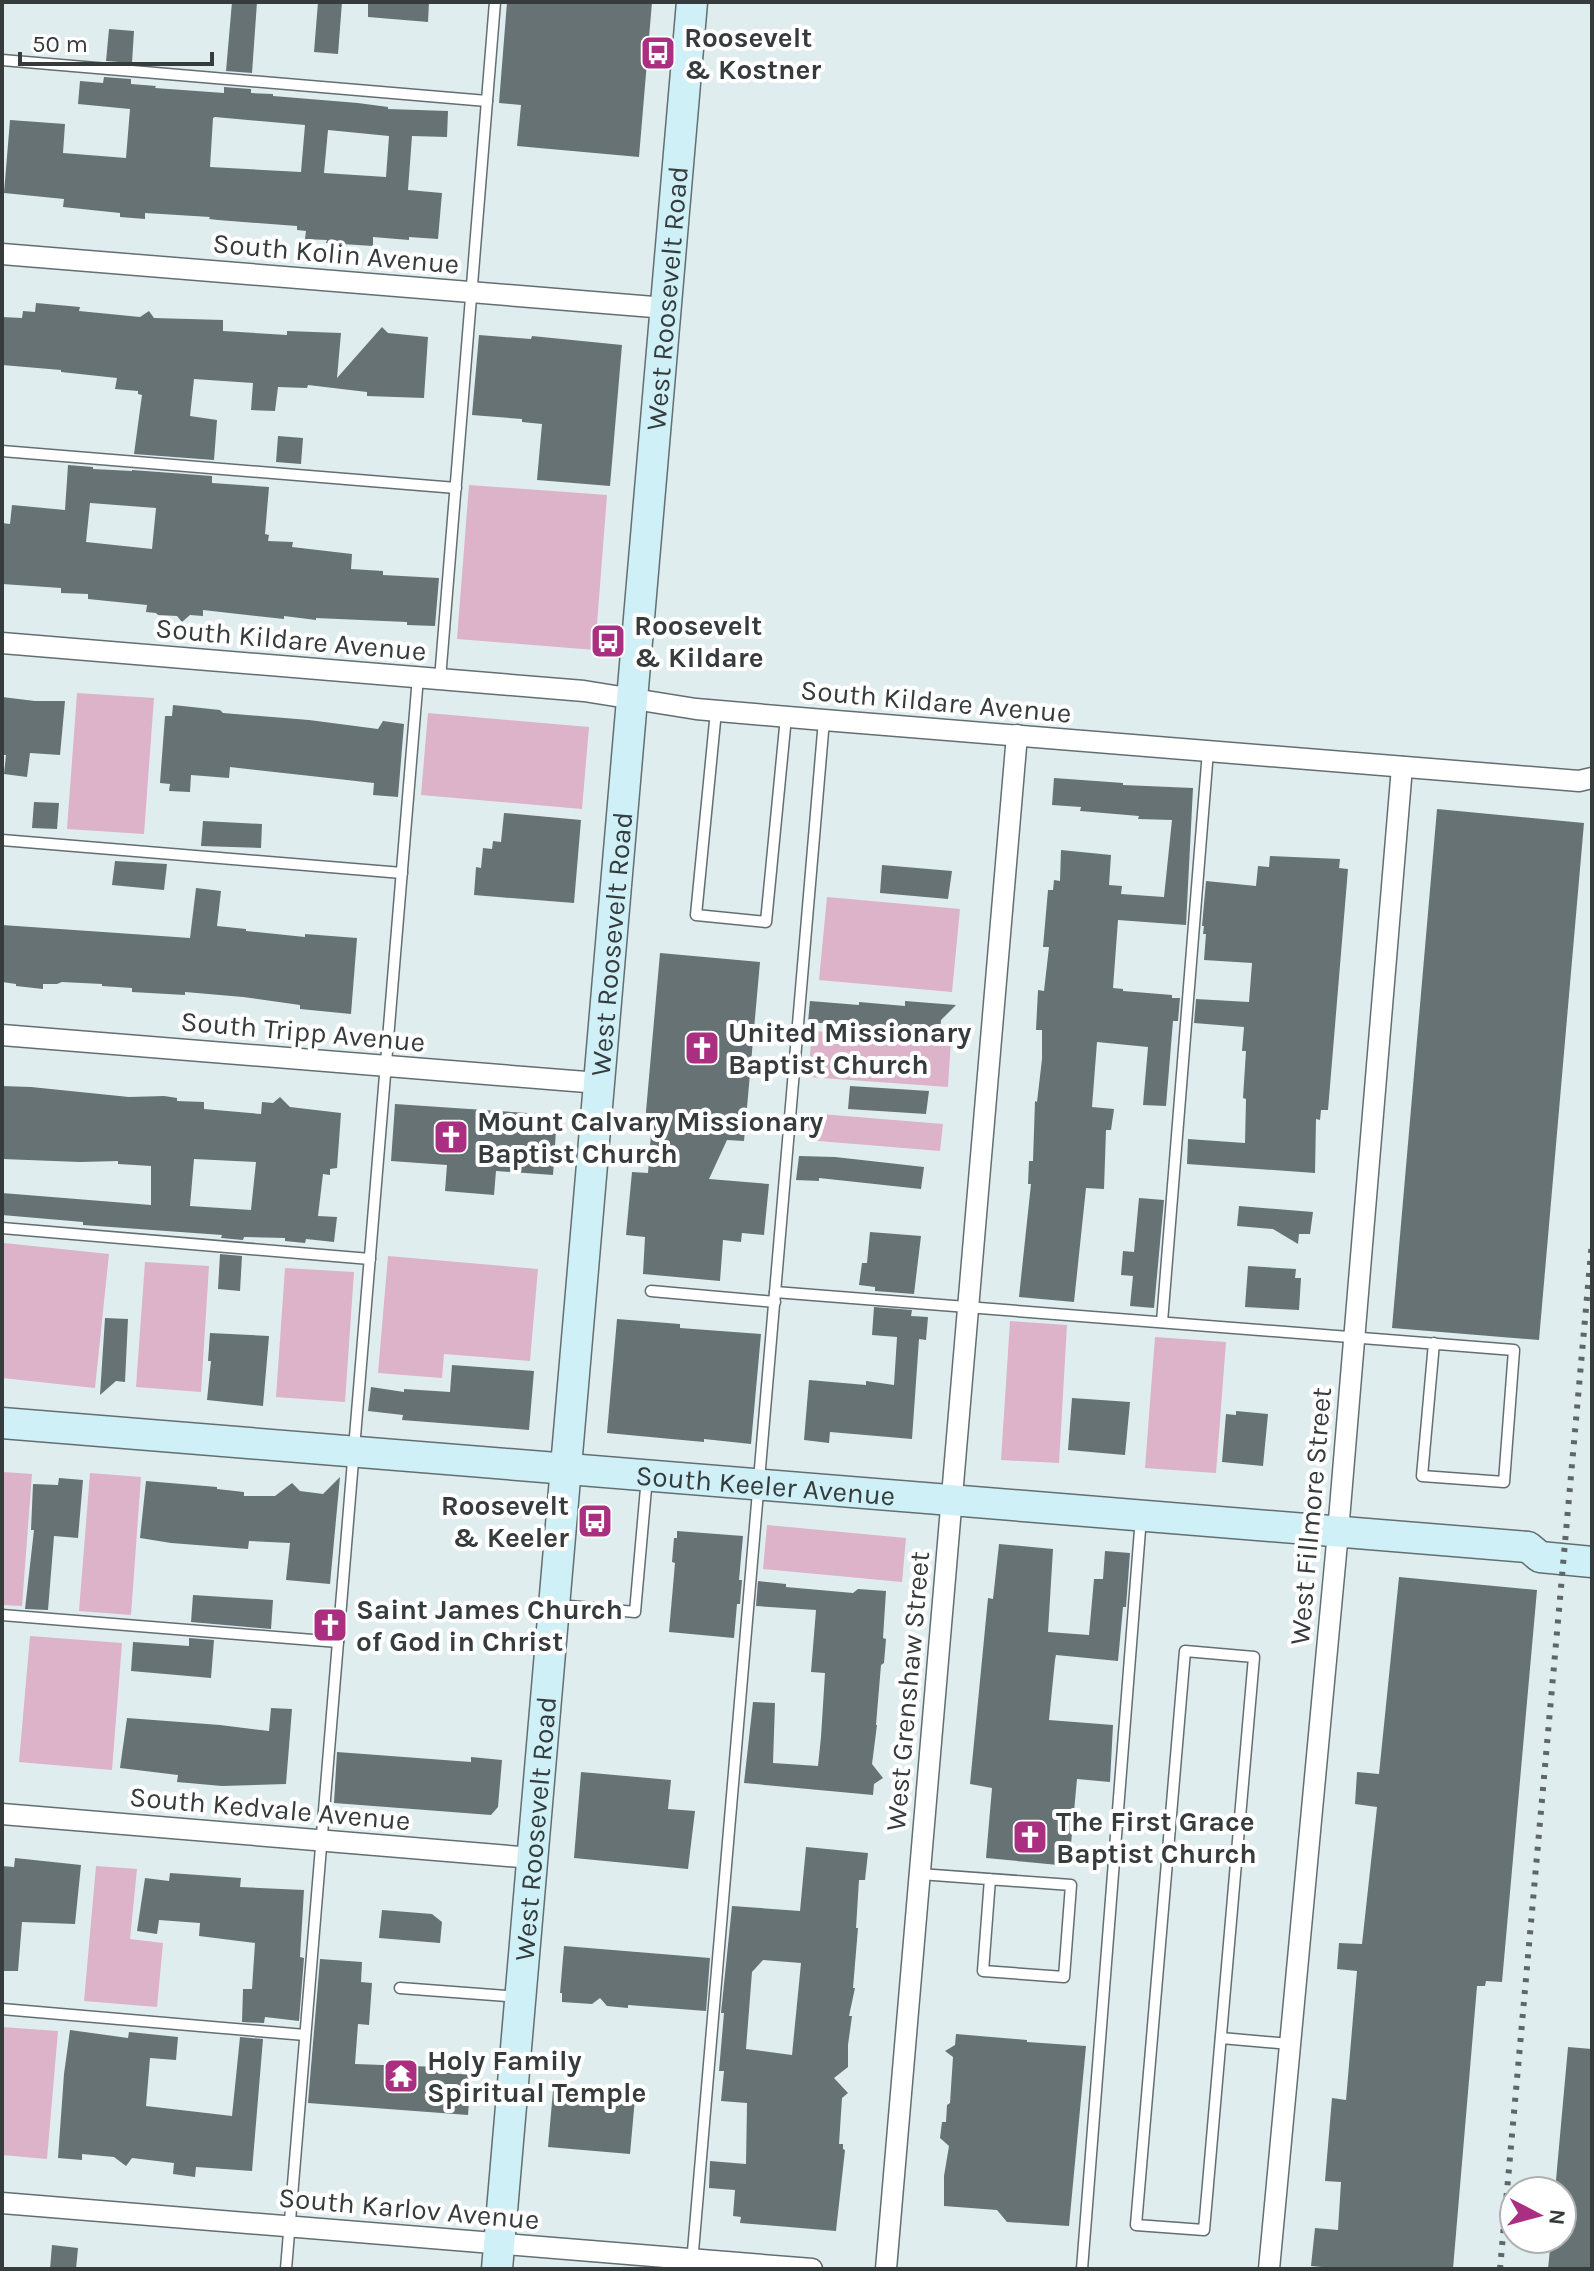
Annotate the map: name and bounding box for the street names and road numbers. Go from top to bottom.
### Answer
street label: West Roosevelt Road [639,165,695,432]
street label: South Kolin Avenue [211,226,461,281]
street label: South Kildare Avenue [154,611,428,668]
street label: South Kildare Avenue [799,673,1073,730]
street label: West Roosevelt Road [584,810,639,1078]
street label: South Tripp Avenue [179,1004,427,1059]
street label: West Fillmore Street [1283,1386,1338,1646]
street label: South Keeler Avenue [634,1459,897,1513]
street label: West Grenshaw Street [879,1550,936,1832]
street label: West Roosevelt Road [508,1695,563,1962]
street label: South Kedvale Avenue [128,1780,412,1837]
street label: South Karlov Avenue [277,2181,541,2236]

